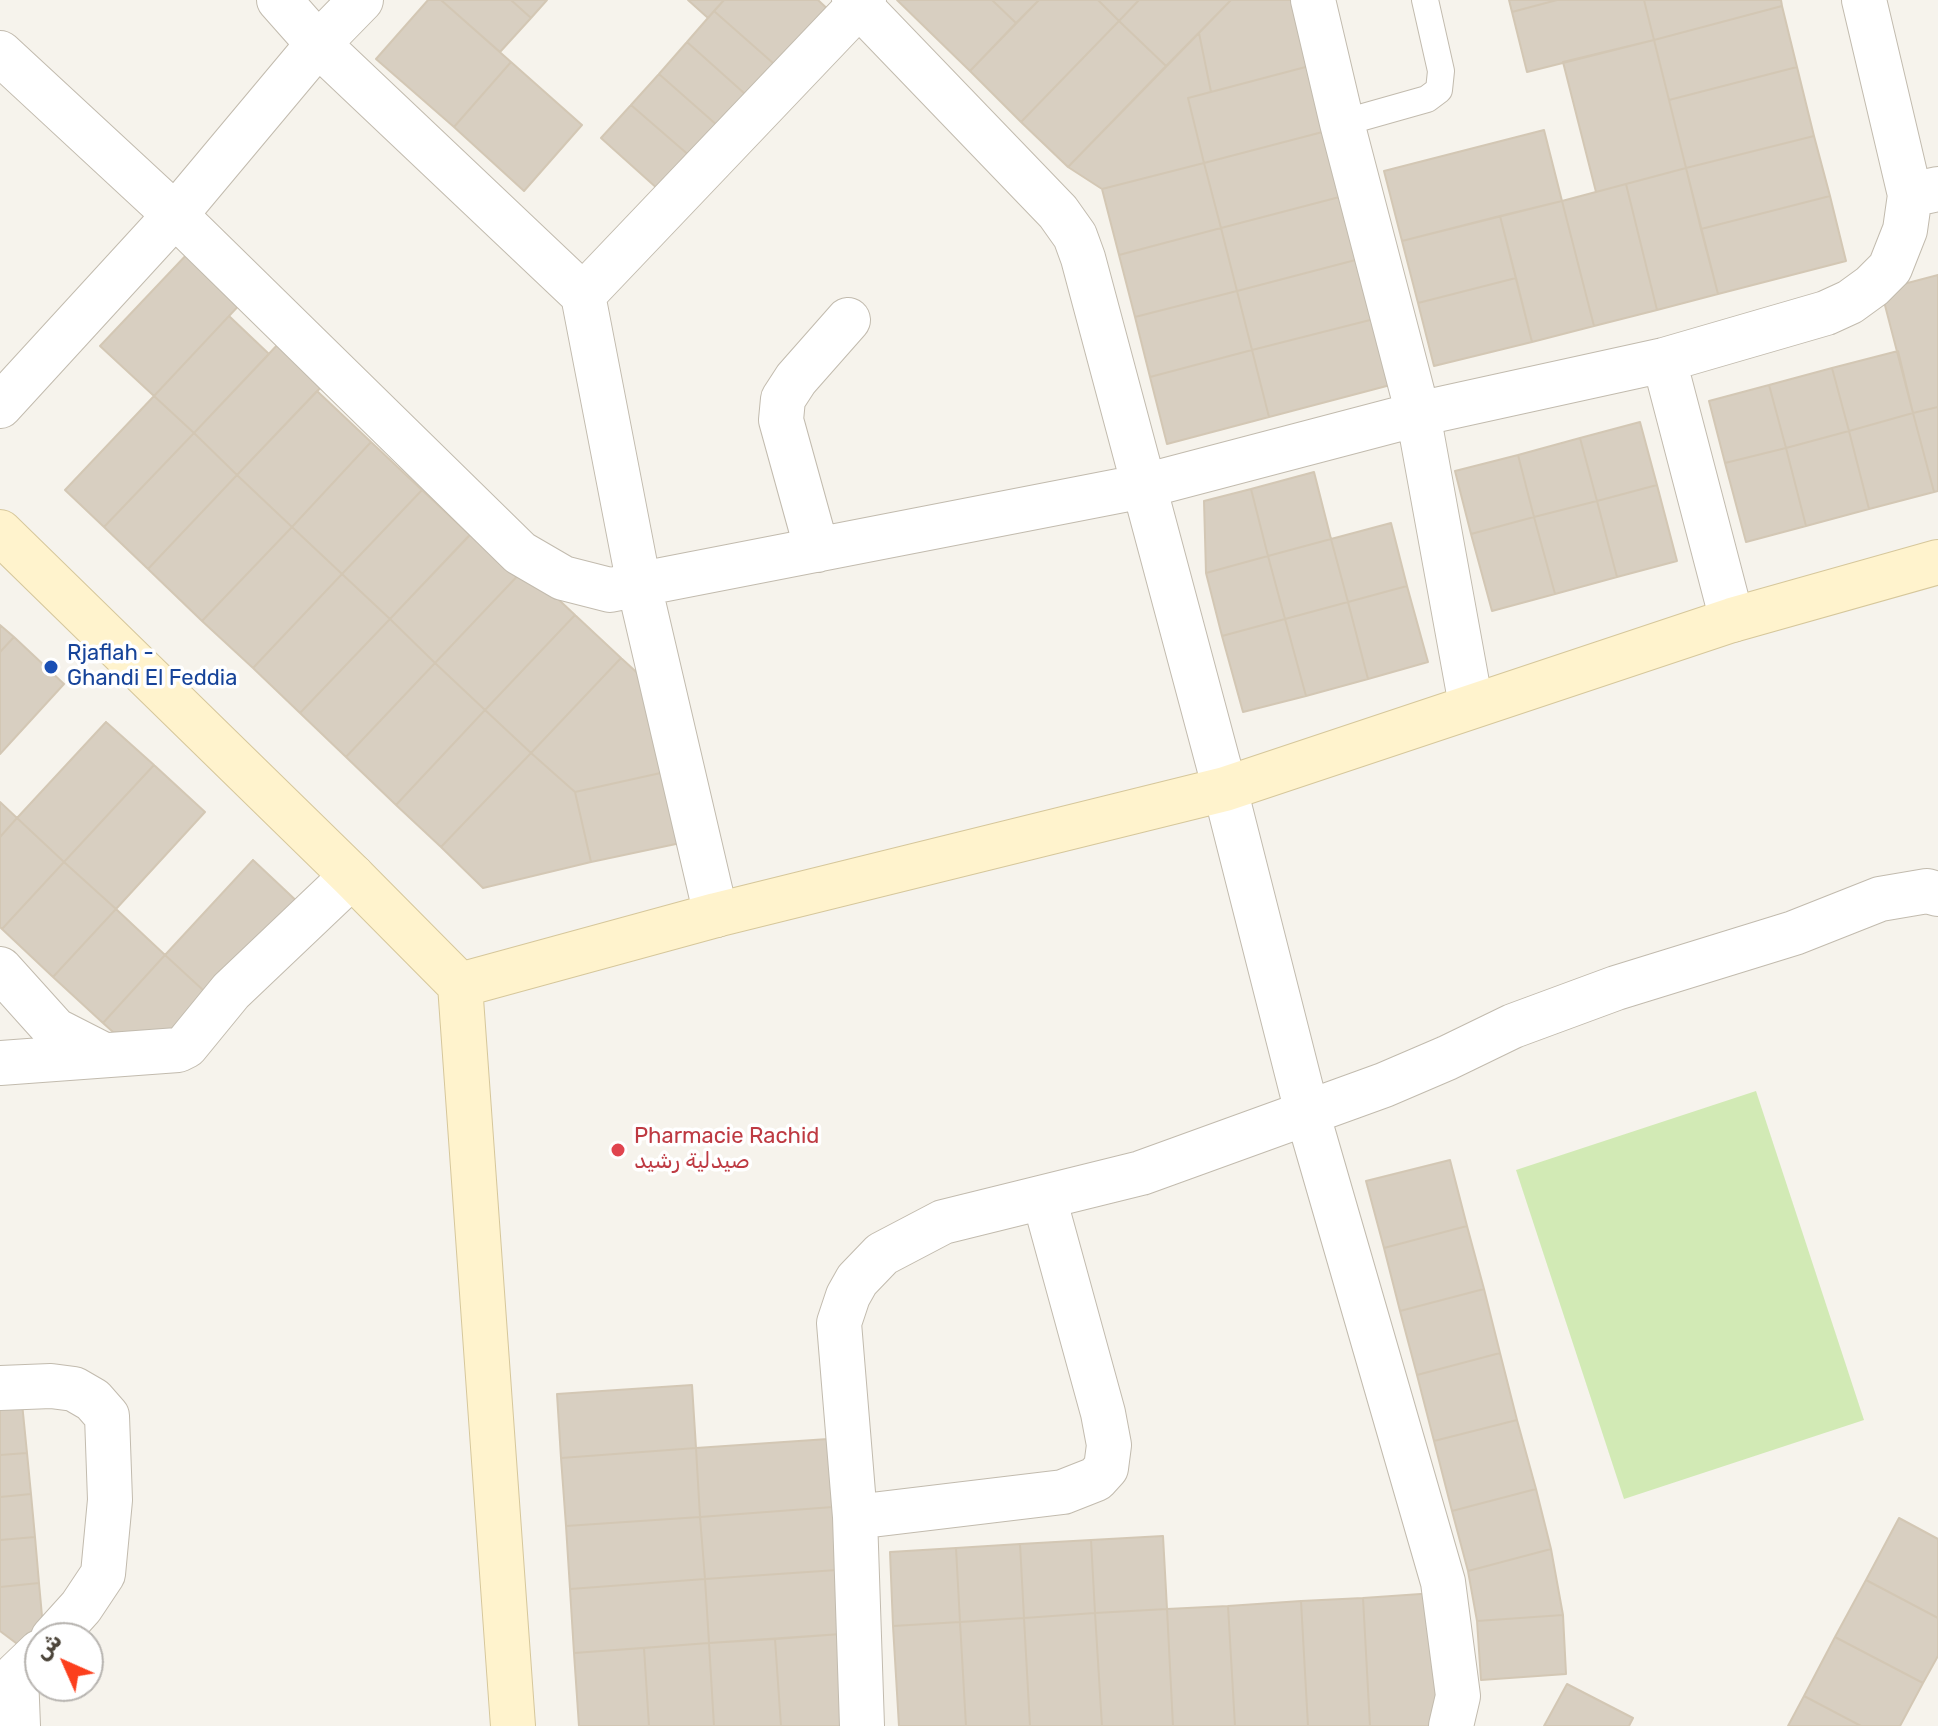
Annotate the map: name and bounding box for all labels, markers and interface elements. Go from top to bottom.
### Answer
place label: Rjaflah - Ghandi El Feddia [67,641,237,692]
marker: Rjaflah - Ghandi El Feddia [42,658,60,676]
place label: Pharmacie Rachid صيدلية رشيد [634,1124,819,1176]
marker: Pharmacie Rachid صيدلية رشيد [609,1141,627,1159]
north arrow [24,1622,104,1702]
text: ش [29,1627,67,1665]

